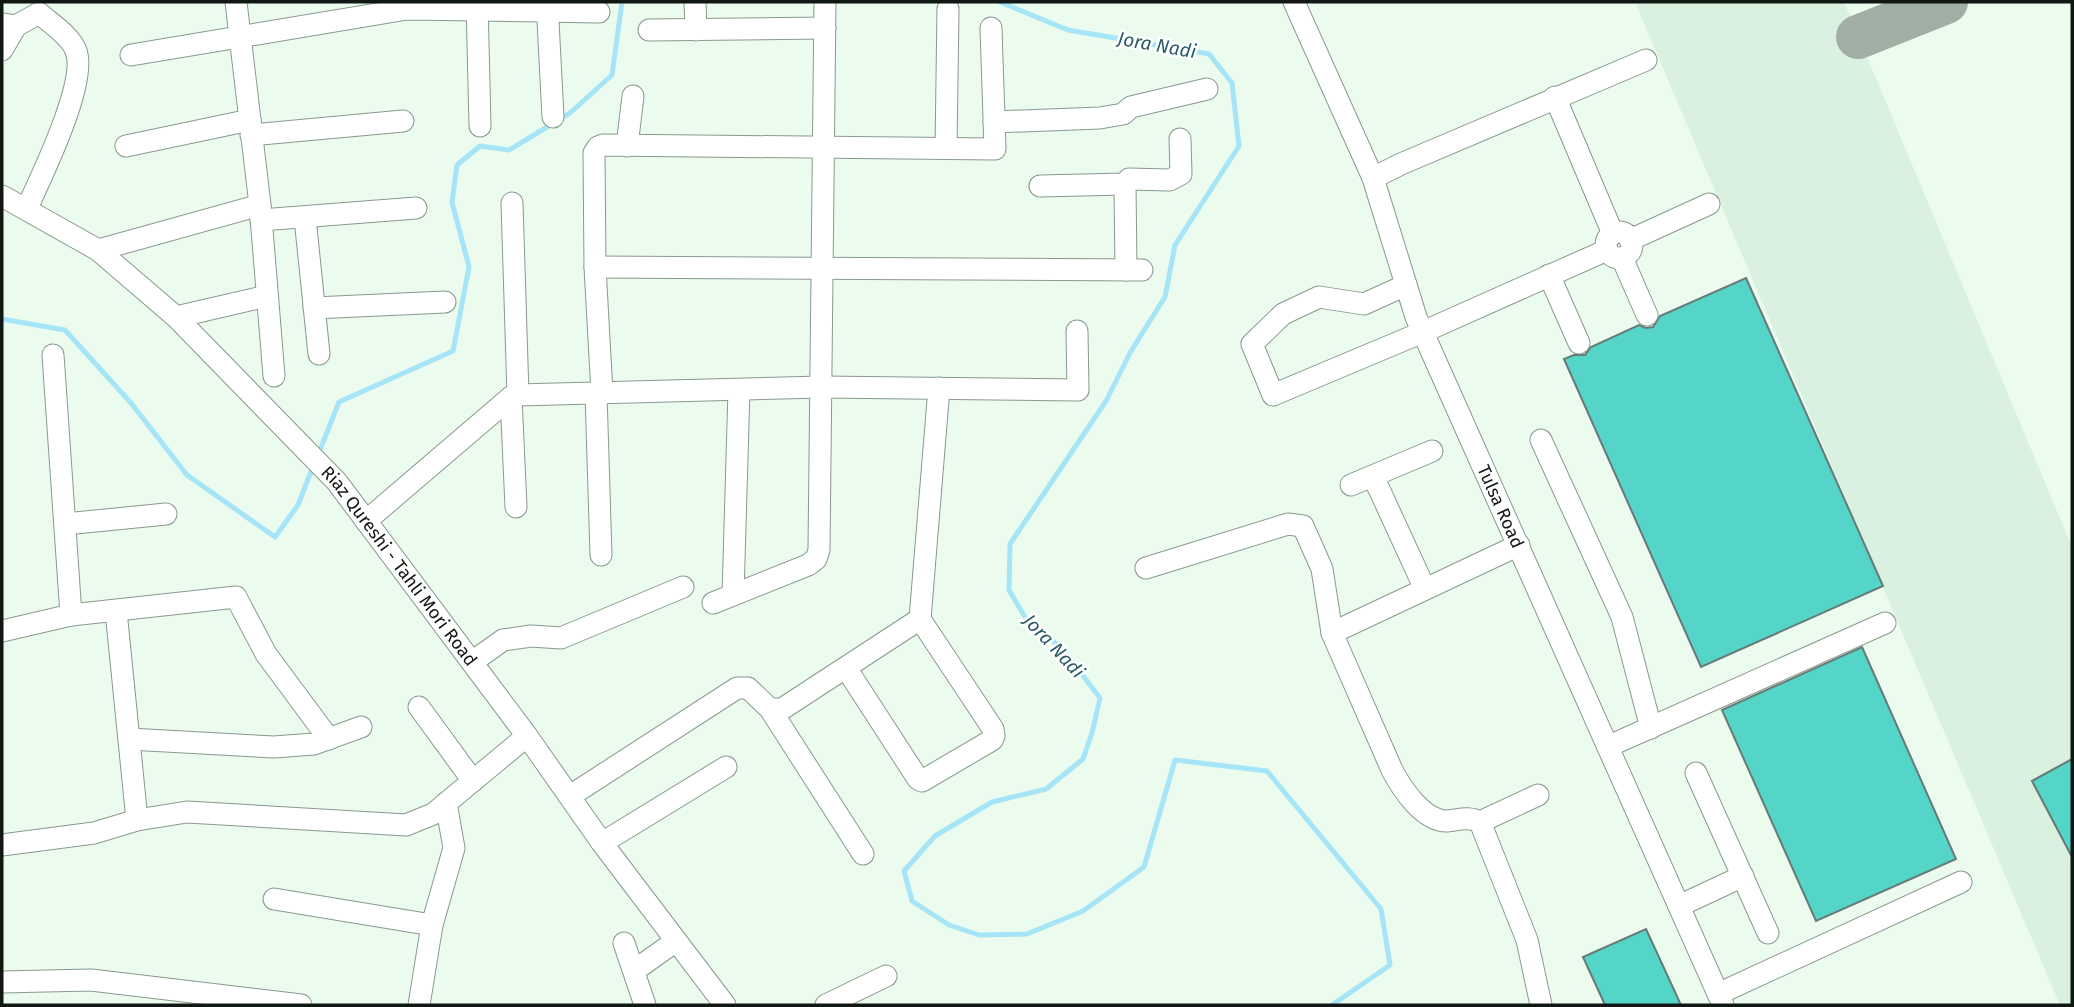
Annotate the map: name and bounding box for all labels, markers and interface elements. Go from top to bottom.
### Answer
water label: Jora Nadi [1115,27,1199,63]
street label: Riaz Qureshi - Tahli Mori Road [316,461,482,670]
street label: Tulsa Road [1472,462,1529,552]
water label: Jora Nadi [1018,608,1090,683]

